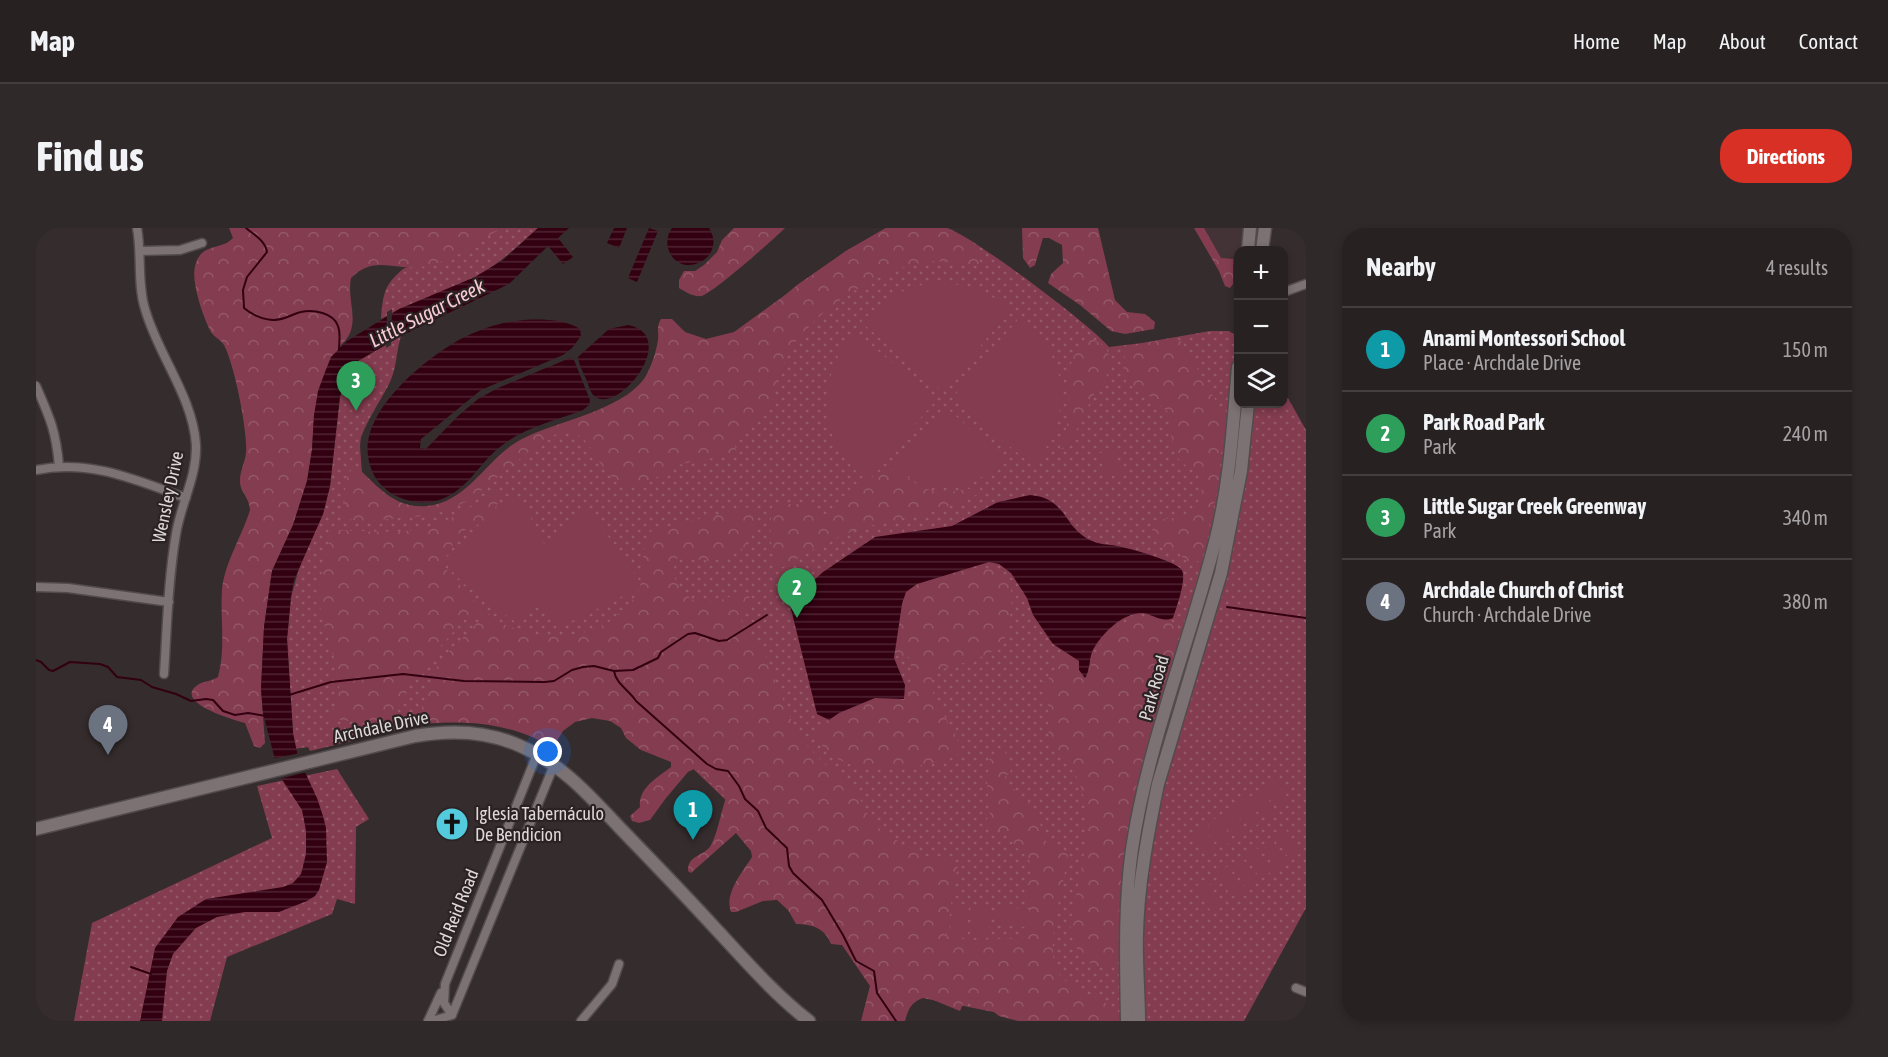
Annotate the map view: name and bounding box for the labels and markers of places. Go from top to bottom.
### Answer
pin: 3 [336,362,376,411]
pin: 2 [778,568,816,618]
pin: 4 [88,706,128,755]
pin: 1 [674,790,712,840]
place label: Iglesia Tabernáculo De Bendicion [475,803,604,845]
church icon: Iglesia Tabernáculo De Bendicion [434,806,470,842]

